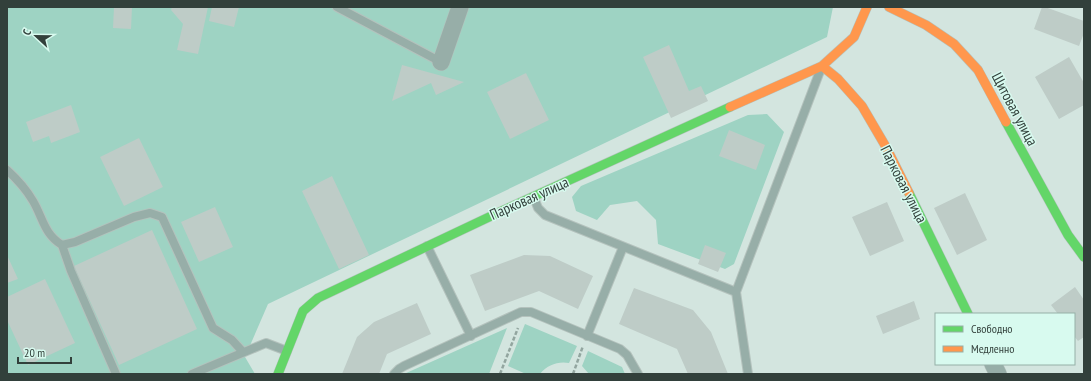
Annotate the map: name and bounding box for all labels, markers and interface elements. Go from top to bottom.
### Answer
north arrow [16,16,56,56]
text: С [19,27,34,37]
street label: Щитовая улица [988,69,1042,149]
street label: Парковая улица [876,142,932,226]
street label: Парковая улица [487,172,571,224]
legend [935,313,1075,365]
text: Свободно [971,321,1013,336]
scale bar [18,339,71,365]
text: Медленно [971,341,1014,356]
text: 20 m [24,345,45,360]

